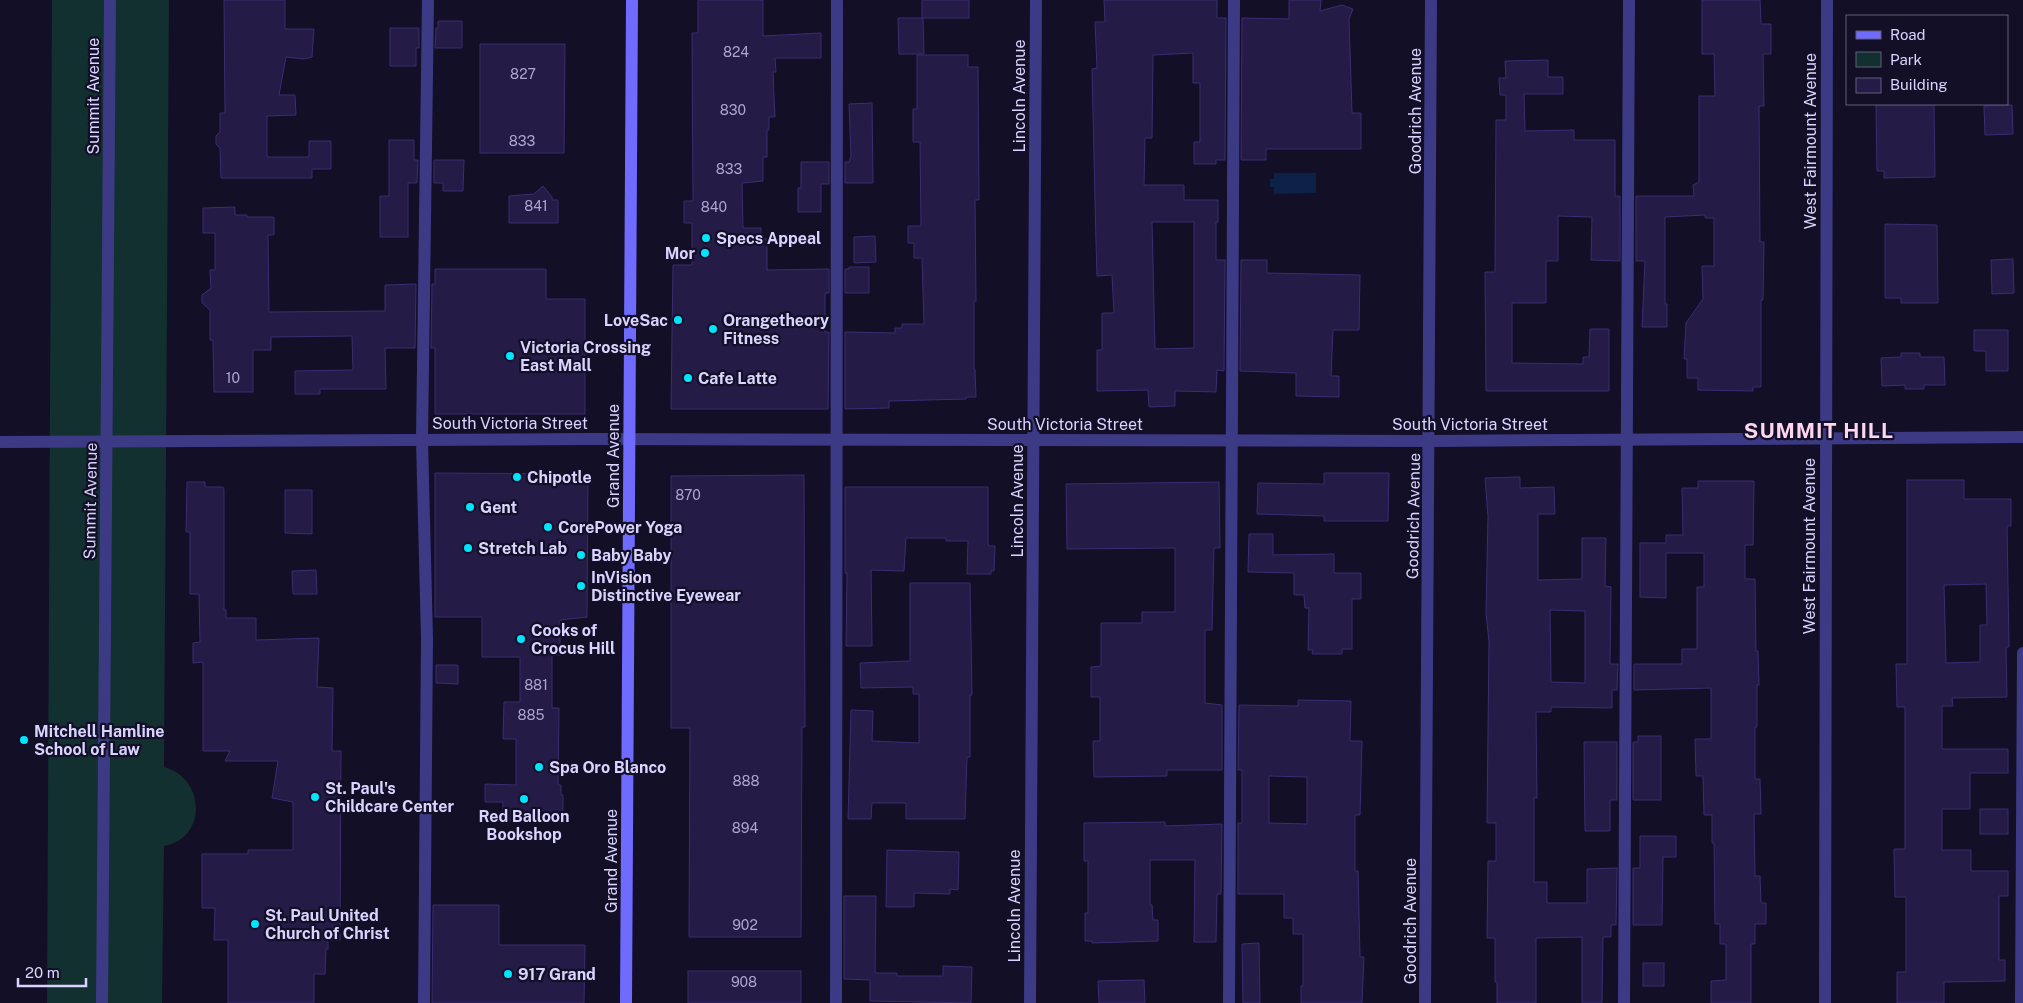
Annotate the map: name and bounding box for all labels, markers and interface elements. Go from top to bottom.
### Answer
legend [1846,15,2008,105]
text: Road [1890,26,1926,43]
street label: Summit Avenue [84,38,103,154]
street label: Lincoln Avenue [1010,39,1029,153]
house number: 824 [723,44,749,60]
street label: Goodrich Avenue [1406,48,1425,174]
text: Park [1890,51,1922,68]
street label: West Fairmount Avenue [1801,53,1820,229]
house number: 827 [510,66,536,82]
text: Building [1890,76,1948,93]
house number: 830 [720,102,746,118]
house number: 833 [509,133,535,149]
house number: 833 [716,161,742,177]
house number: 841 [524,198,548,214]
house number: 840 [701,199,727,215]
place label: Specs Appeal [716,229,821,248]
marker: Specs Appeal [700,232,712,244]
place label: Mor [665,244,695,263]
marker: Mor [699,247,711,259]
place label: LoveSac [604,311,668,330]
place label: Orangetheory Fitness [723,311,829,348]
marker: LoveSac [672,314,684,326]
marker: Orangetheory Fitness [707,323,719,335]
place label: Victoria Crossing East Mall [520,338,651,375]
marker: Victoria Crossing East Mall [504,350,516,362]
place label: Cafe Latte [698,369,777,388]
house number: 10 [226,370,240,386]
marker: Cafe Latte [682,372,694,384]
street label: Grand Avenue [604,404,623,508]
street label: South Victoria Street [432,414,588,433]
street label: South Victoria Street [987,415,1143,434]
street label: South Victoria Street [1392,415,1548,434]
district label: SUMMIT HILL [1744,418,1894,443]
street label: Summit Avenue [80,442,101,560]
street label: Lincoln Avenue [1008,444,1027,558]
street label: Goodrich Avenue [1403,453,1424,579]
street label: West Fairmount Avenue [1800,458,1819,634]
place label: Chipotle [527,468,592,487]
marker: Chipotle [511,471,523,483]
house number: 870 [675,487,701,503]
place label: Gent [480,498,518,517]
marker: Gent [464,501,476,513]
place label: CorePower Yoga [558,518,682,537]
marker: CorePower Yoga [542,521,554,533]
place label: Stretch Lab [478,539,567,558]
marker: Stretch Lab [462,542,474,554]
place label: Baby Baby [591,546,672,565]
marker: Baby Baby [575,549,587,561]
place label: InVision Distinctive Eyewear [591,568,741,605]
marker: InVision Distinctive Eyewear [575,580,587,592]
place label: Cooks of Crocus Hill [531,621,615,658]
marker: Cooks of Crocus Hill [515,633,527,645]
house number: 881 [524,677,548,693]
house number: 885 [517,707,545,723]
place label: Mitchell Hamline School of Law [34,722,165,759]
marker: Mitchell Hamline School of Law [18,734,30,746]
place label: Spa Oro Blanco [549,758,666,777]
marker: Spa Oro Blanco [533,761,545,773]
house number: 888 [732,773,760,789]
place label: St. Paul's Childcare Center [325,779,454,816]
marker: St. Paul's Childcare Center [309,791,321,803]
marker: Red Balloon Bookshop [518,793,530,805]
place label: Red Balloon Bookshop [478,807,570,844]
street label: Grand Avenue [602,809,621,913]
house number: 894 [732,820,758,836]
street label: Lincoln Avenue [1005,849,1024,963]
street label: Goodrich Avenue [1401,858,1420,984]
place label: St. Paul United Church of Christ [265,906,390,943]
house number: 902 [732,917,758,933]
marker: St. Paul United Church of Christ [249,918,261,930]
scale bar [18,956,85,988]
text: 20 m [25,964,60,981]
place label: 917 Grand [518,965,596,984]
marker: 917 Grand [502,968,514,980]
house number: 908 [731,974,757,990]

